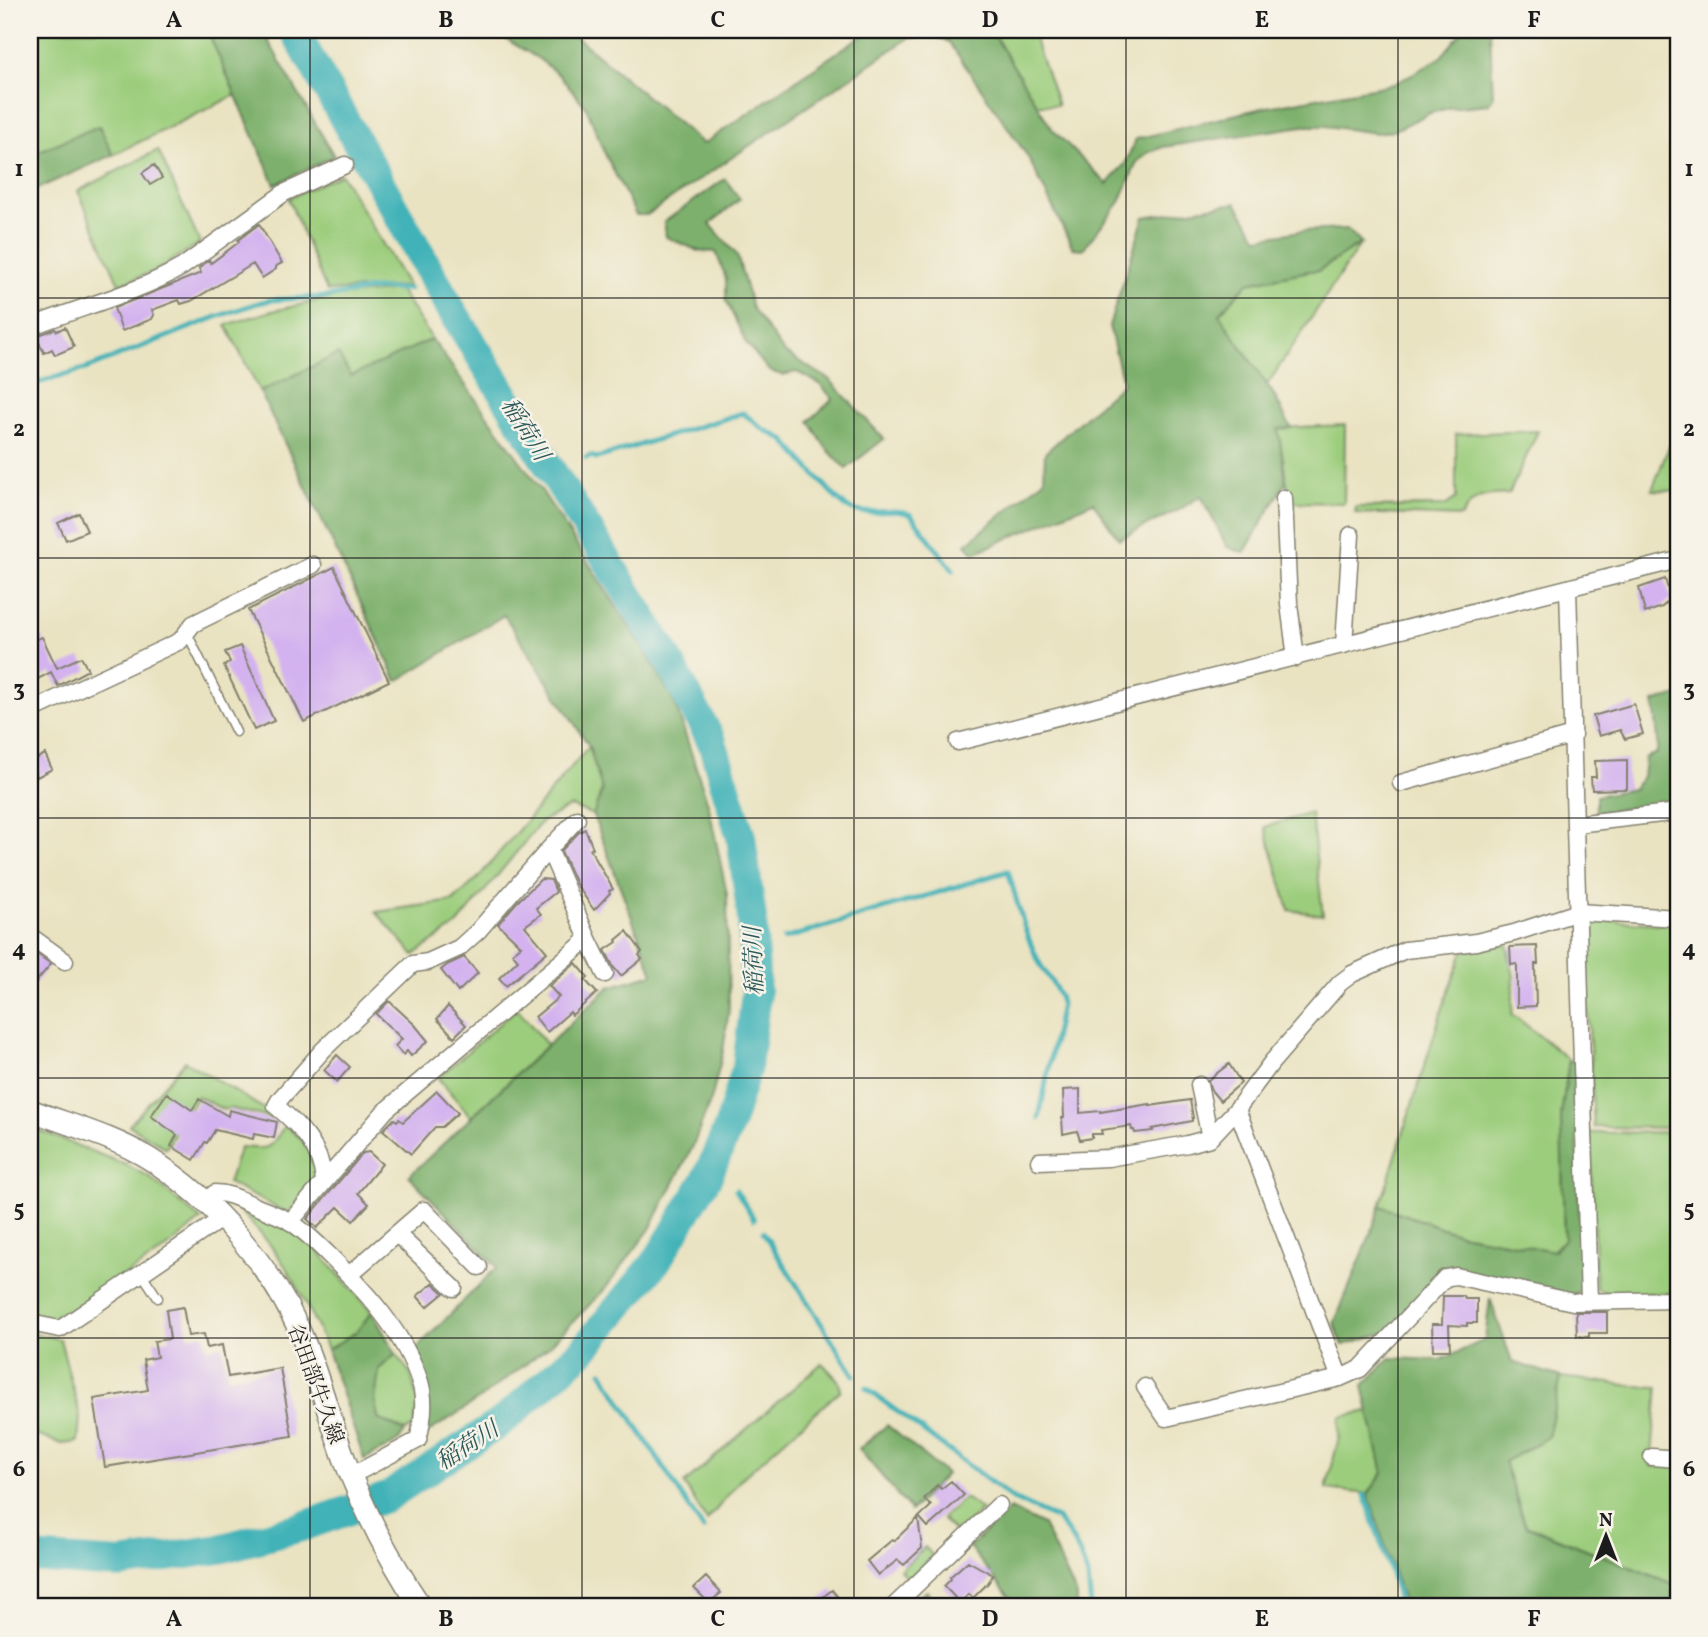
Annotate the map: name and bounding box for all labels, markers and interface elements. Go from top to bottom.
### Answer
text: A [166,5,182,37]
text: B [438,5,454,37]
text: C [711,5,725,37]
text: D [982,5,999,37]
text: E [1255,5,1269,37]
text: F [1527,5,1541,37]
text: 1 [14,154,24,186]
text: 1 [1684,154,1694,186]
water label: 稲荷川 [492,392,558,470]
text: 2 [13,414,25,446]
text: 2 [1683,414,1695,446]
text: 3 [13,674,25,706]
text: 3 [1683,674,1695,706]
water label: 稲荷川 [738,923,772,996]
text: 4 [12,934,26,966]
text: 4 [1682,934,1696,966]
text: 5 [13,1194,25,1226]
text: 5 [1683,1194,1695,1226]
street label: 谷田部牛久線 [279,1320,350,1449]
water label: 稲荷川 [430,1413,508,1479]
text: 6 [13,1454,25,1486]
text: 6 [1683,1454,1695,1486]
north arrow [1572,1500,1642,1570]
text: N [1599,1508,1613,1534]
text: A [166,1604,182,1636]
text: B [438,1604,454,1636]
text: C [711,1604,725,1636]
text: D [982,1604,999,1636]
text: E [1255,1604,1269,1636]
text: F [1527,1604,1541,1636]

